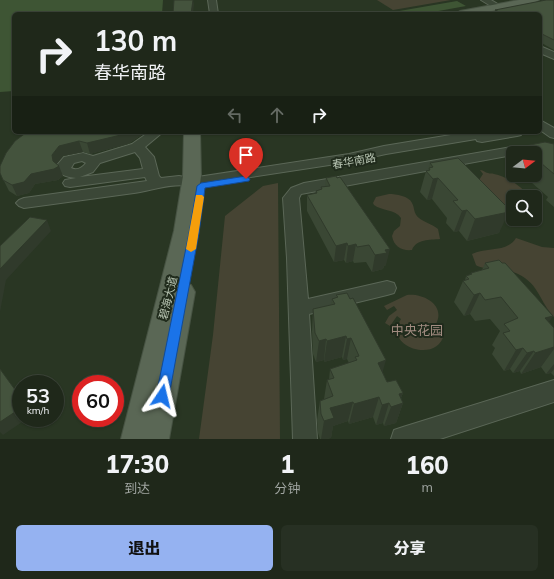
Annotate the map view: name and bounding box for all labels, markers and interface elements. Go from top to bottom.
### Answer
text: 130 m [94,23,177,58]
icon: right [28,28,80,80]
text: 春华南路 [94,61,166,84]
icon: left [224,104,246,126]
icon: ahead [266,104,288,126]
icon: right [308,104,330,126]
pin [229,138,263,179]
icon: arrive [235,144,257,166]
north arrow [506,146,542,182]
map controls [506,146,542,226]
street label: 春华南路 [331,150,377,172]
button: search [506,190,542,226]
street label: 碧海大道 [156,275,180,321]
park label: 中央花园 [391,322,443,338]
speed limit sign: 60 [72,375,124,427]
position arrow [141,375,183,417]
text: 53 [26,383,50,408]
text: km/h [27,404,49,417]
text: 17:30 [105,449,169,479]
text: 1 [280,449,295,479]
text: 160 [406,450,449,480]
text: m [421,479,433,495]
text: 到达 [124,480,150,496]
text: 分钟 [274,480,300,496]
button: 退出 [16,525,273,571]
button: 分享 [281,525,538,571]

